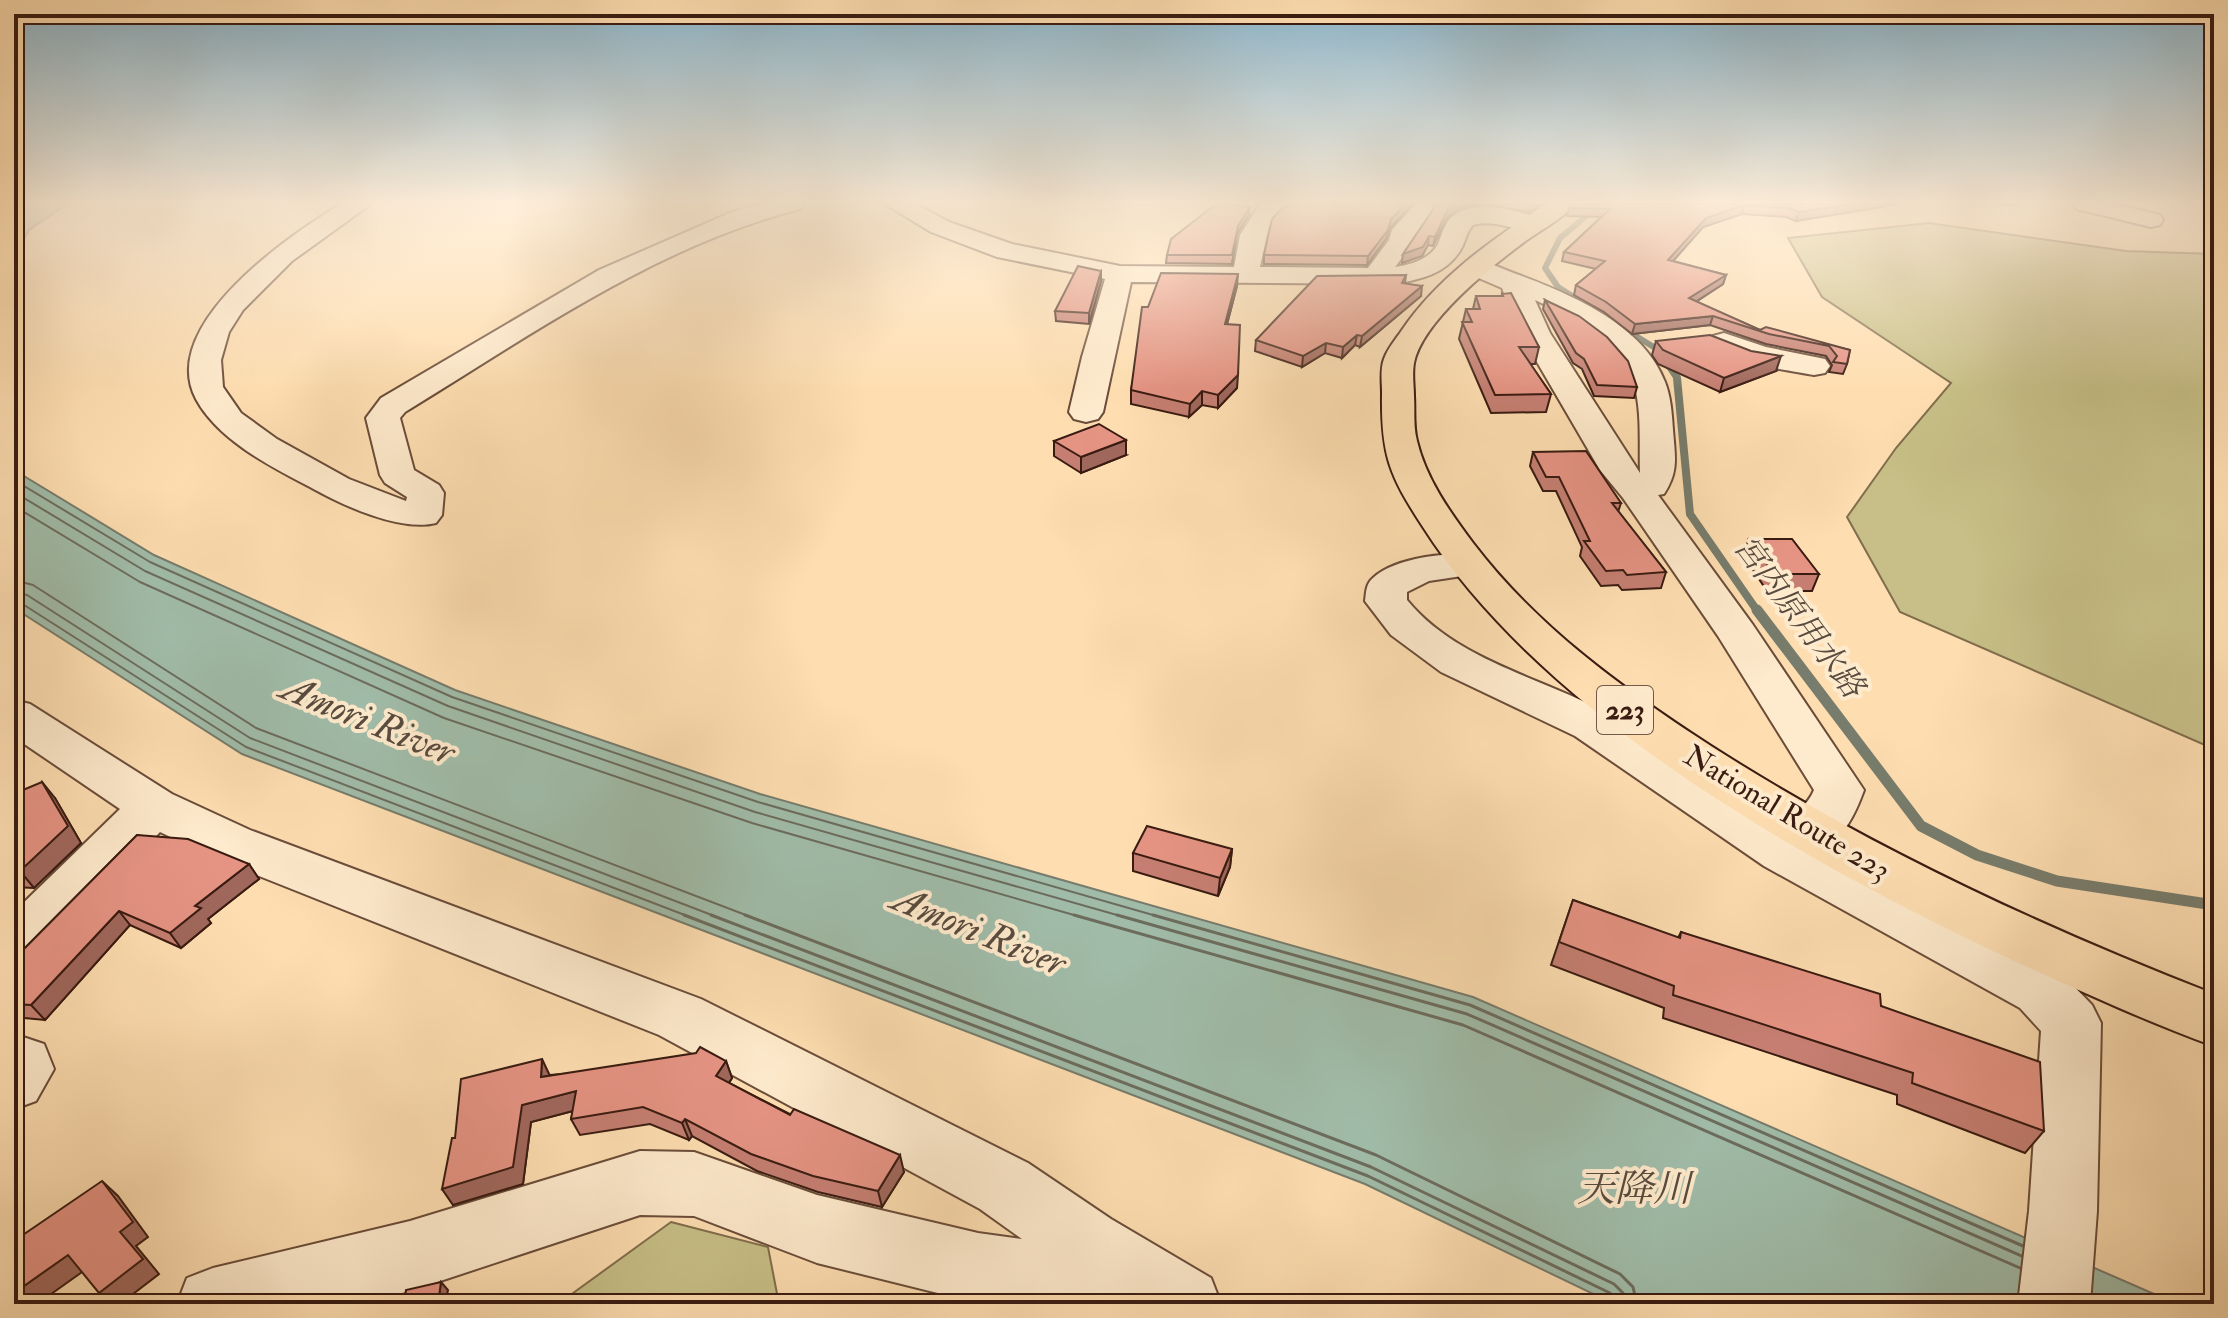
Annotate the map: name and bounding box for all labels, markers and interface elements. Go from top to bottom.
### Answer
water label: 宮内原用水路 [1725,528,1874,707]
water label: Amori River [271,662,463,777]
road number: 223 [1597,686,1653,734]
street label: National Route 223 [1677,737,1897,889]
water label: Amori River [882,873,1074,988]
water label: 天降川 [1577,1165,1695,1213]

